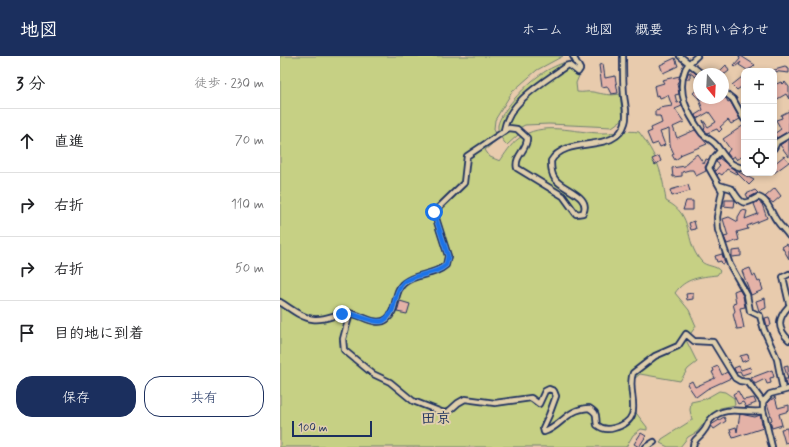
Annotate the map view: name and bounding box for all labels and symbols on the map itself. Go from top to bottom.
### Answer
north arrow [693,68,729,104]
route start [425,203,443,221]
route end [333,305,351,323]
district label: 田京 [421,409,451,429]
scale bar [292,419,372,438]

